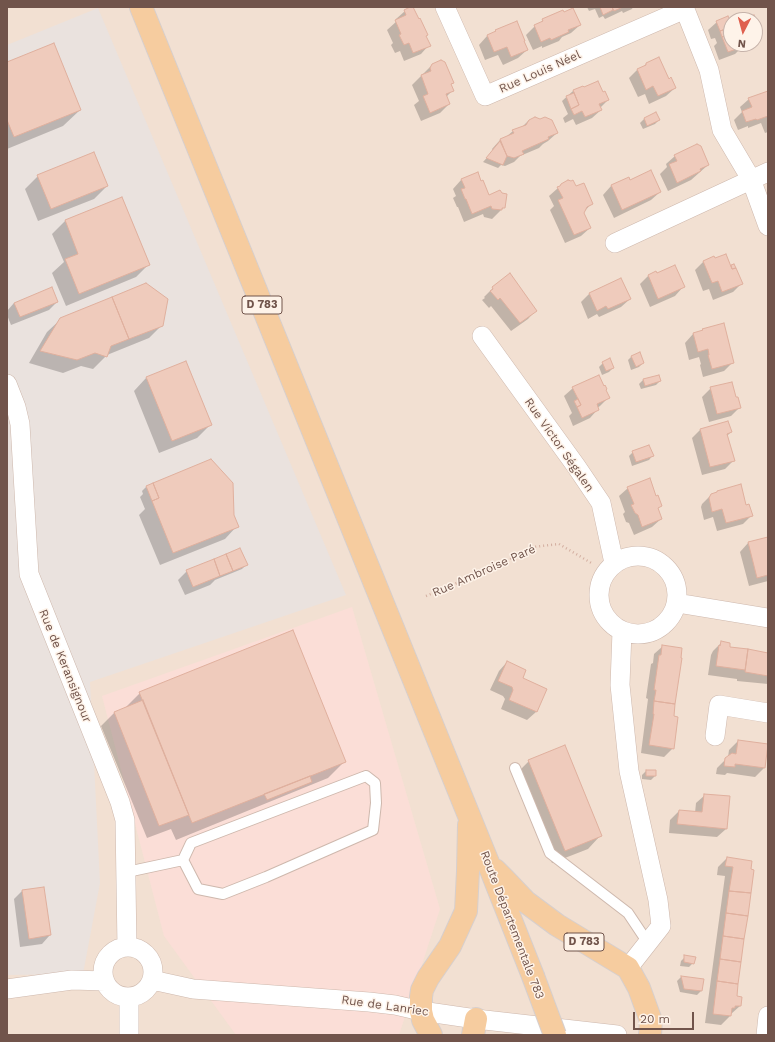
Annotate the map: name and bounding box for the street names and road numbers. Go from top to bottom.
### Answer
street label: Rue Louis Néel [497,48,583,96]
road number: D 783 [242,296,282,314]
street label: Rue Victor Ségalen [521,395,597,495]
street label: Rue Ambroise Paré [430,542,538,600]
street label: Rue de Keransignour [36,607,94,725]
street label: Route Départementale 783 [477,849,547,1001]
road number: D 783 [564,933,604,951]
street label: Rue de Lanriec [340,993,430,1019]

